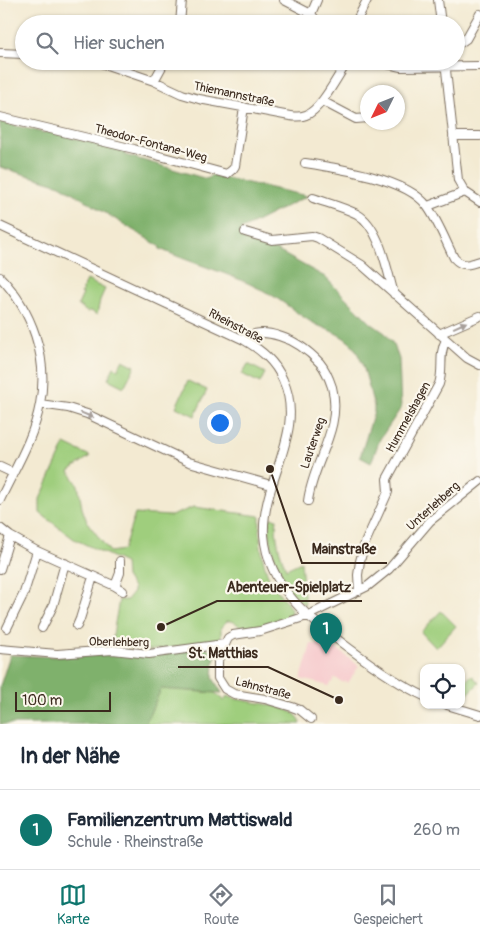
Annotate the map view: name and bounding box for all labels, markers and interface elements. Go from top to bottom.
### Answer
search box [15,15,465,70]
icon: search [33,29,61,57]
text: Hier suchen [73,31,165,55]
street label: Thiemannstraße [192,79,276,110]
north arrow [360,85,405,130]
street label: Theodor-Fontane-Weg [93,121,209,166]
street label: Rheinstraße [206,306,266,347]
one-way arrow [453,321,467,329]
street label: Hummelshagen [383,379,434,455]
your location [207,410,233,436]
one-way arrow [80,412,95,419]
street label: Lauterweg [298,416,329,471]
street label: Unterlehberg [404,479,463,534]
callout: Mainstraße [302,534,387,563]
text: Mainstraße [312,541,377,558]
callout: Abenteuer-Spielplatz [217,572,362,601]
text: Abenteuer-Spielplatz [227,579,352,596]
pin: 1 [310,613,342,654]
street label: Oberlehberg [89,634,149,651]
callout: St. Matthias [178,638,268,667]
text: St. Matthias [188,645,258,662]
map controls [420,664,465,709]
button: locate [420,664,465,709]
street label: Lahnstraße [233,674,292,703]
scale bar [15,689,111,712]
text: 100 m [22,692,62,709]
text: In der Nähe [20,743,120,770]
text: Familienzentrum Mattiswald [67,808,293,832]
text: 1 [33,820,39,840]
text: 260 m [413,820,460,840]
text: Schule · Rheinstraße [67,832,203,852]
tab: Karte [57,881,90,928]
tab: Route [204,881,239,928]
tab: Gespeichert [353,881,423,928]

